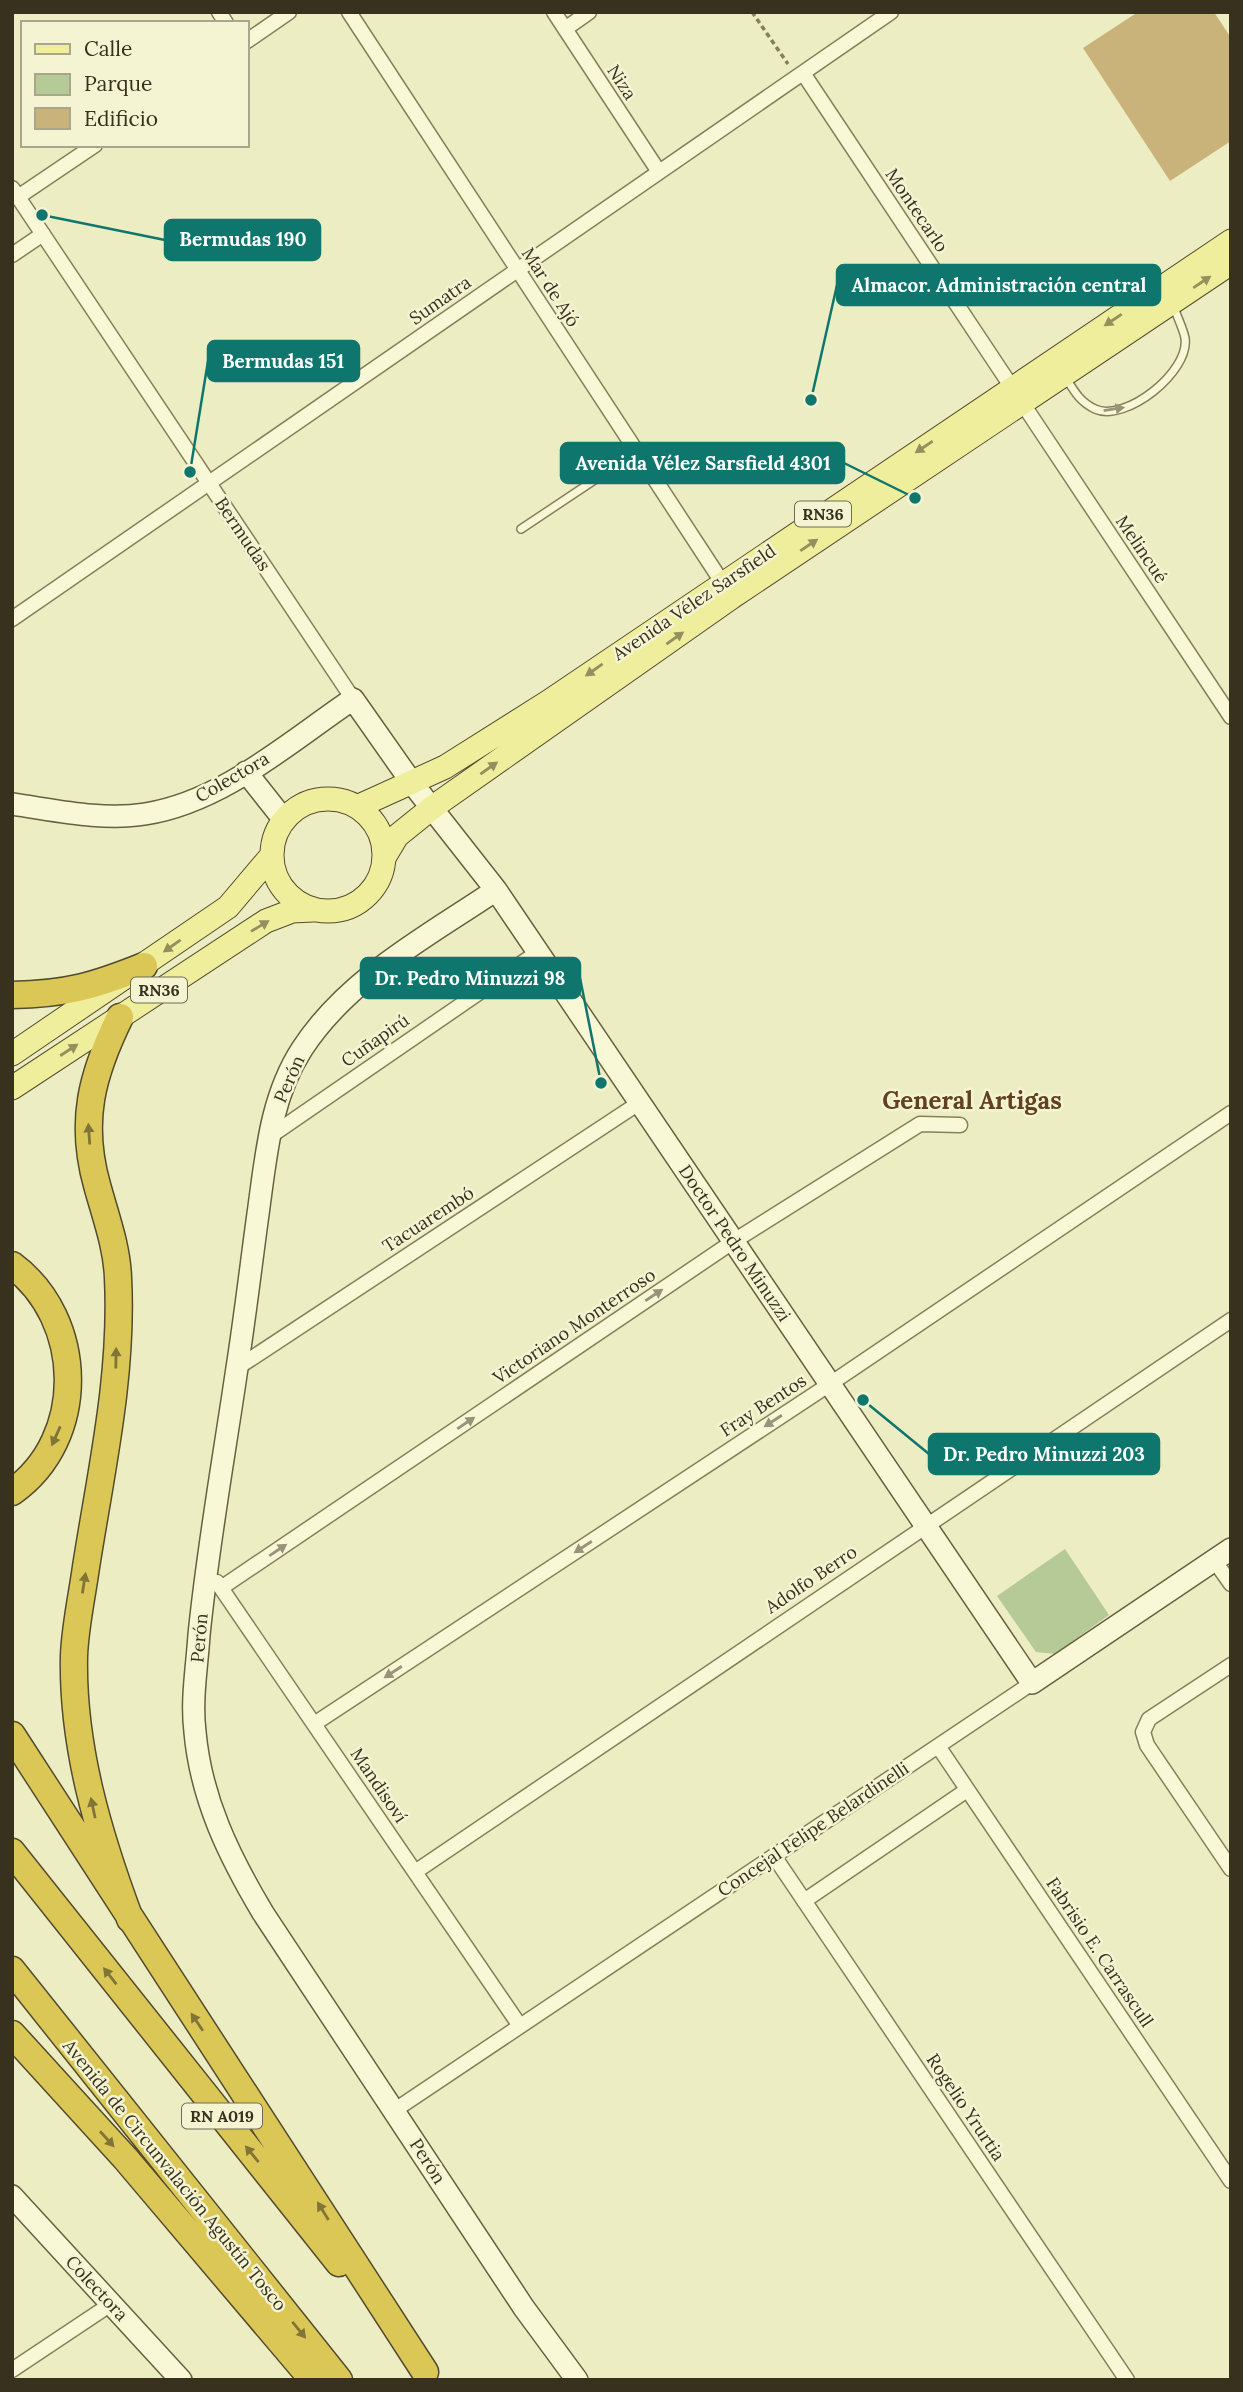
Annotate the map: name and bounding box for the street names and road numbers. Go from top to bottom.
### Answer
street label: Niza [602,60,642,104]
street label: Montecarlo [881,164,953,256]
street label: Mar de Ajó [517,243,585,331]
street label: Sumatra [405,270,475,330]
street label: Bermudas [210,493,276,575]
road number: RN36 [795,502,851,526]
street label: Melincué [1111,511,1173,588]
street label: Avenida Vélez Sarsfield [607,539,780,666]
street label: Colectora [191,747,273,807]
road number: RN36 [131,978,187,1002]
street label: Cuñapirú [337,1008,414,1072]
street label: Perón [268,1052,310,1106]
street label: Doctor Pedro Minuzzi [674,1160,796,1326]
street label: Tacuarembó [378,1181,478,1257]
street label: Victoriano Monterroso [488,1263,660,1390]
street label: Fray Bentos [716,1369,810,1441]
street label: Adolfo Berro [760,1540,861,1619]
street label: Perón [185,1612,213,1664]
street label: Mandisoví [346,1743,412,1827]
street label: Concejal Felipe Belardinelli [713,1756,913,1902]
street label: Fabrisio E. Carrascull [1041,1873,1159,2031]
street label: Avenida de Circunvalación Agustín Tosco [58,2034,292,2315]
street label: Rogelio Yrurtia [922,2049,1010,2165]
road number: RN A019 [182,2104,262,2128]
street label: Perón [405,2134,451,2188]
street label: Colectora [61,2250,133,2326]

